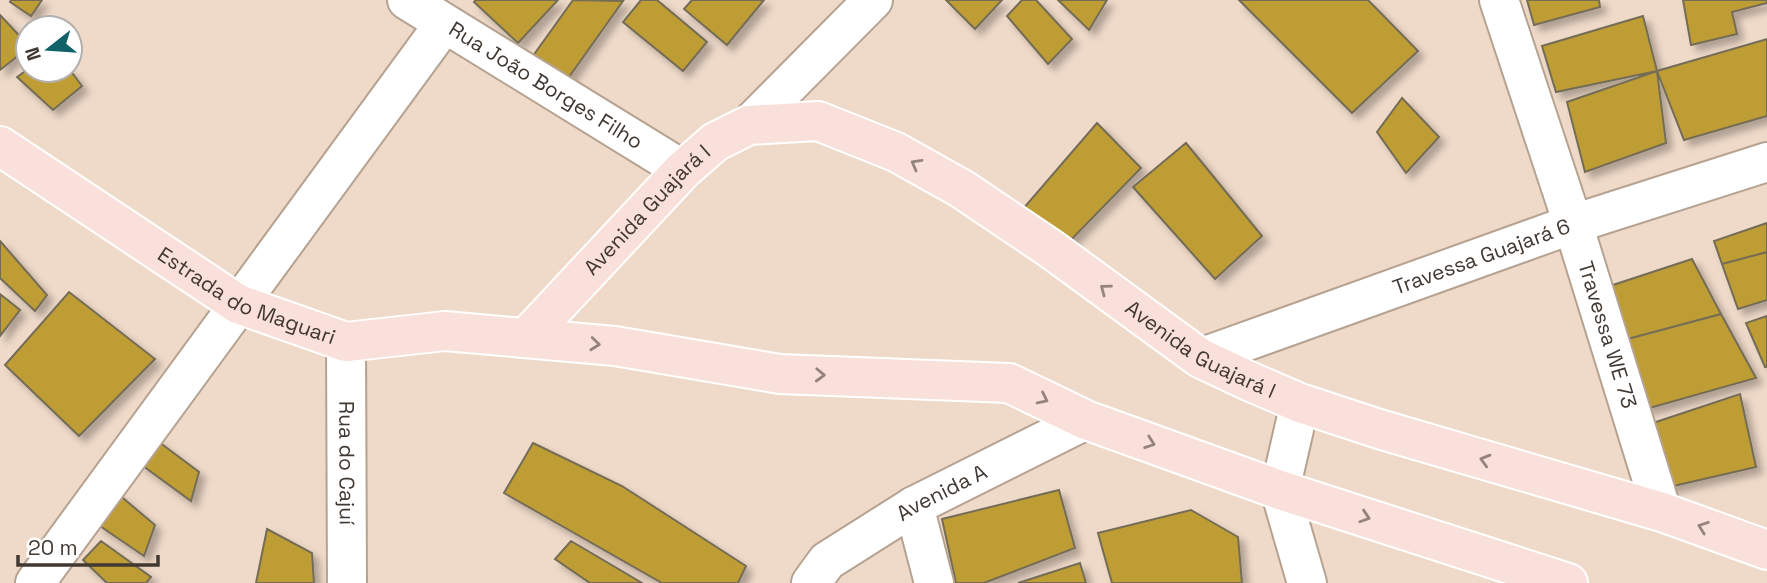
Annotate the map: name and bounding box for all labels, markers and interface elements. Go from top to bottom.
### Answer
north arrow [14,14,84,84]
street label: Rua João Borges Filho [444,15,648,155]
text: N [19,44,47,64]
street label: Avenida Guajará I [578,138,716,281]
one-way arrow [910,159,923,172]
street label: Travessa Guajará 6 [1389,212,1574,301]
street label: Estrada do Maguari [153,241,339,350]
street label: Travessa WE 73 [1572,258,1643,412]
one-way arrow [1100,285,1113,298]
street label: Avenida Guajará I [1120,294,1280,404]
one-way arrow [590,336,601,351]
one-way arrow [815,368,826,383]
one-way arrow [1036,391,1048,405]
street label: Rua do Cajuí [333,401,361,526]
one-way arrow [1143,435,1155,449]
one-way arrow [1480,454,1492,469]
street label: Avenida A [891,458,991,527]
one-way arrow [1358,509,1371,523]
one-way arrow [1697,521,1709,535]
scale bar [18,524,158,568]
text: 20 m [28,534,78,561]

